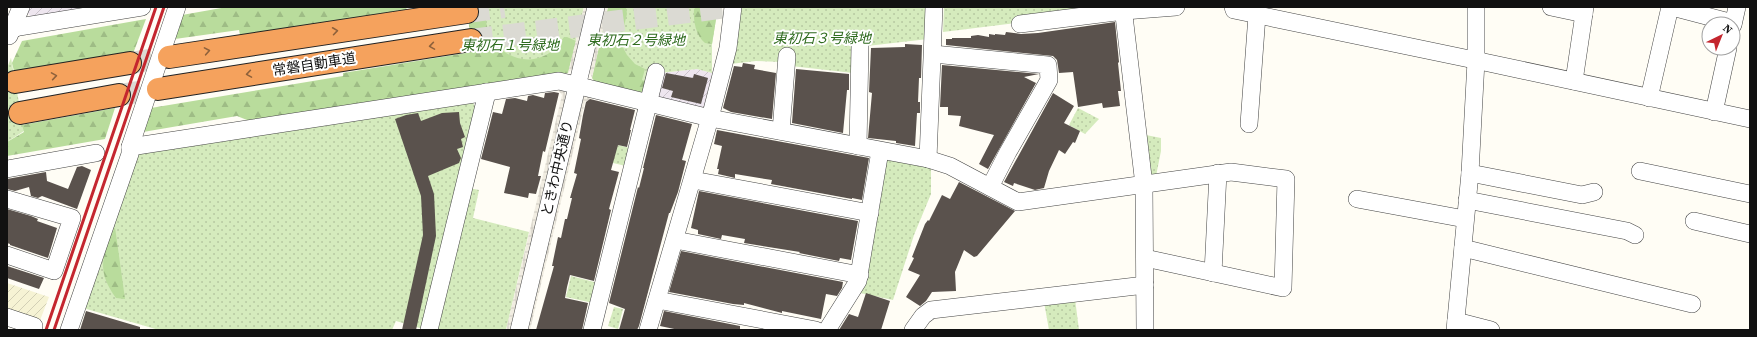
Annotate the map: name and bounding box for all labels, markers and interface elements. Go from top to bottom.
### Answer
north arrow [1701,16,1741,56]
text: N [1719,21,1736,37]
one-way arrow [332,27,339,36]
park label: 東初石３号緑地 [773,28,873,48]
park label: 東初石２号緑地 [587,30,687,50]
park label: 東初石１号緑地 [461,35,561,55]
one-way arrow [429,41,435,50]
one-way arrow [204,47,210,56]
street label: 常磐自動車道 [271,48,357,80]
one-way arrow [246,69,252,78]
one-way arrow [51,72,57,81]
street label: ときわ中央通り [536,118,578,218]

